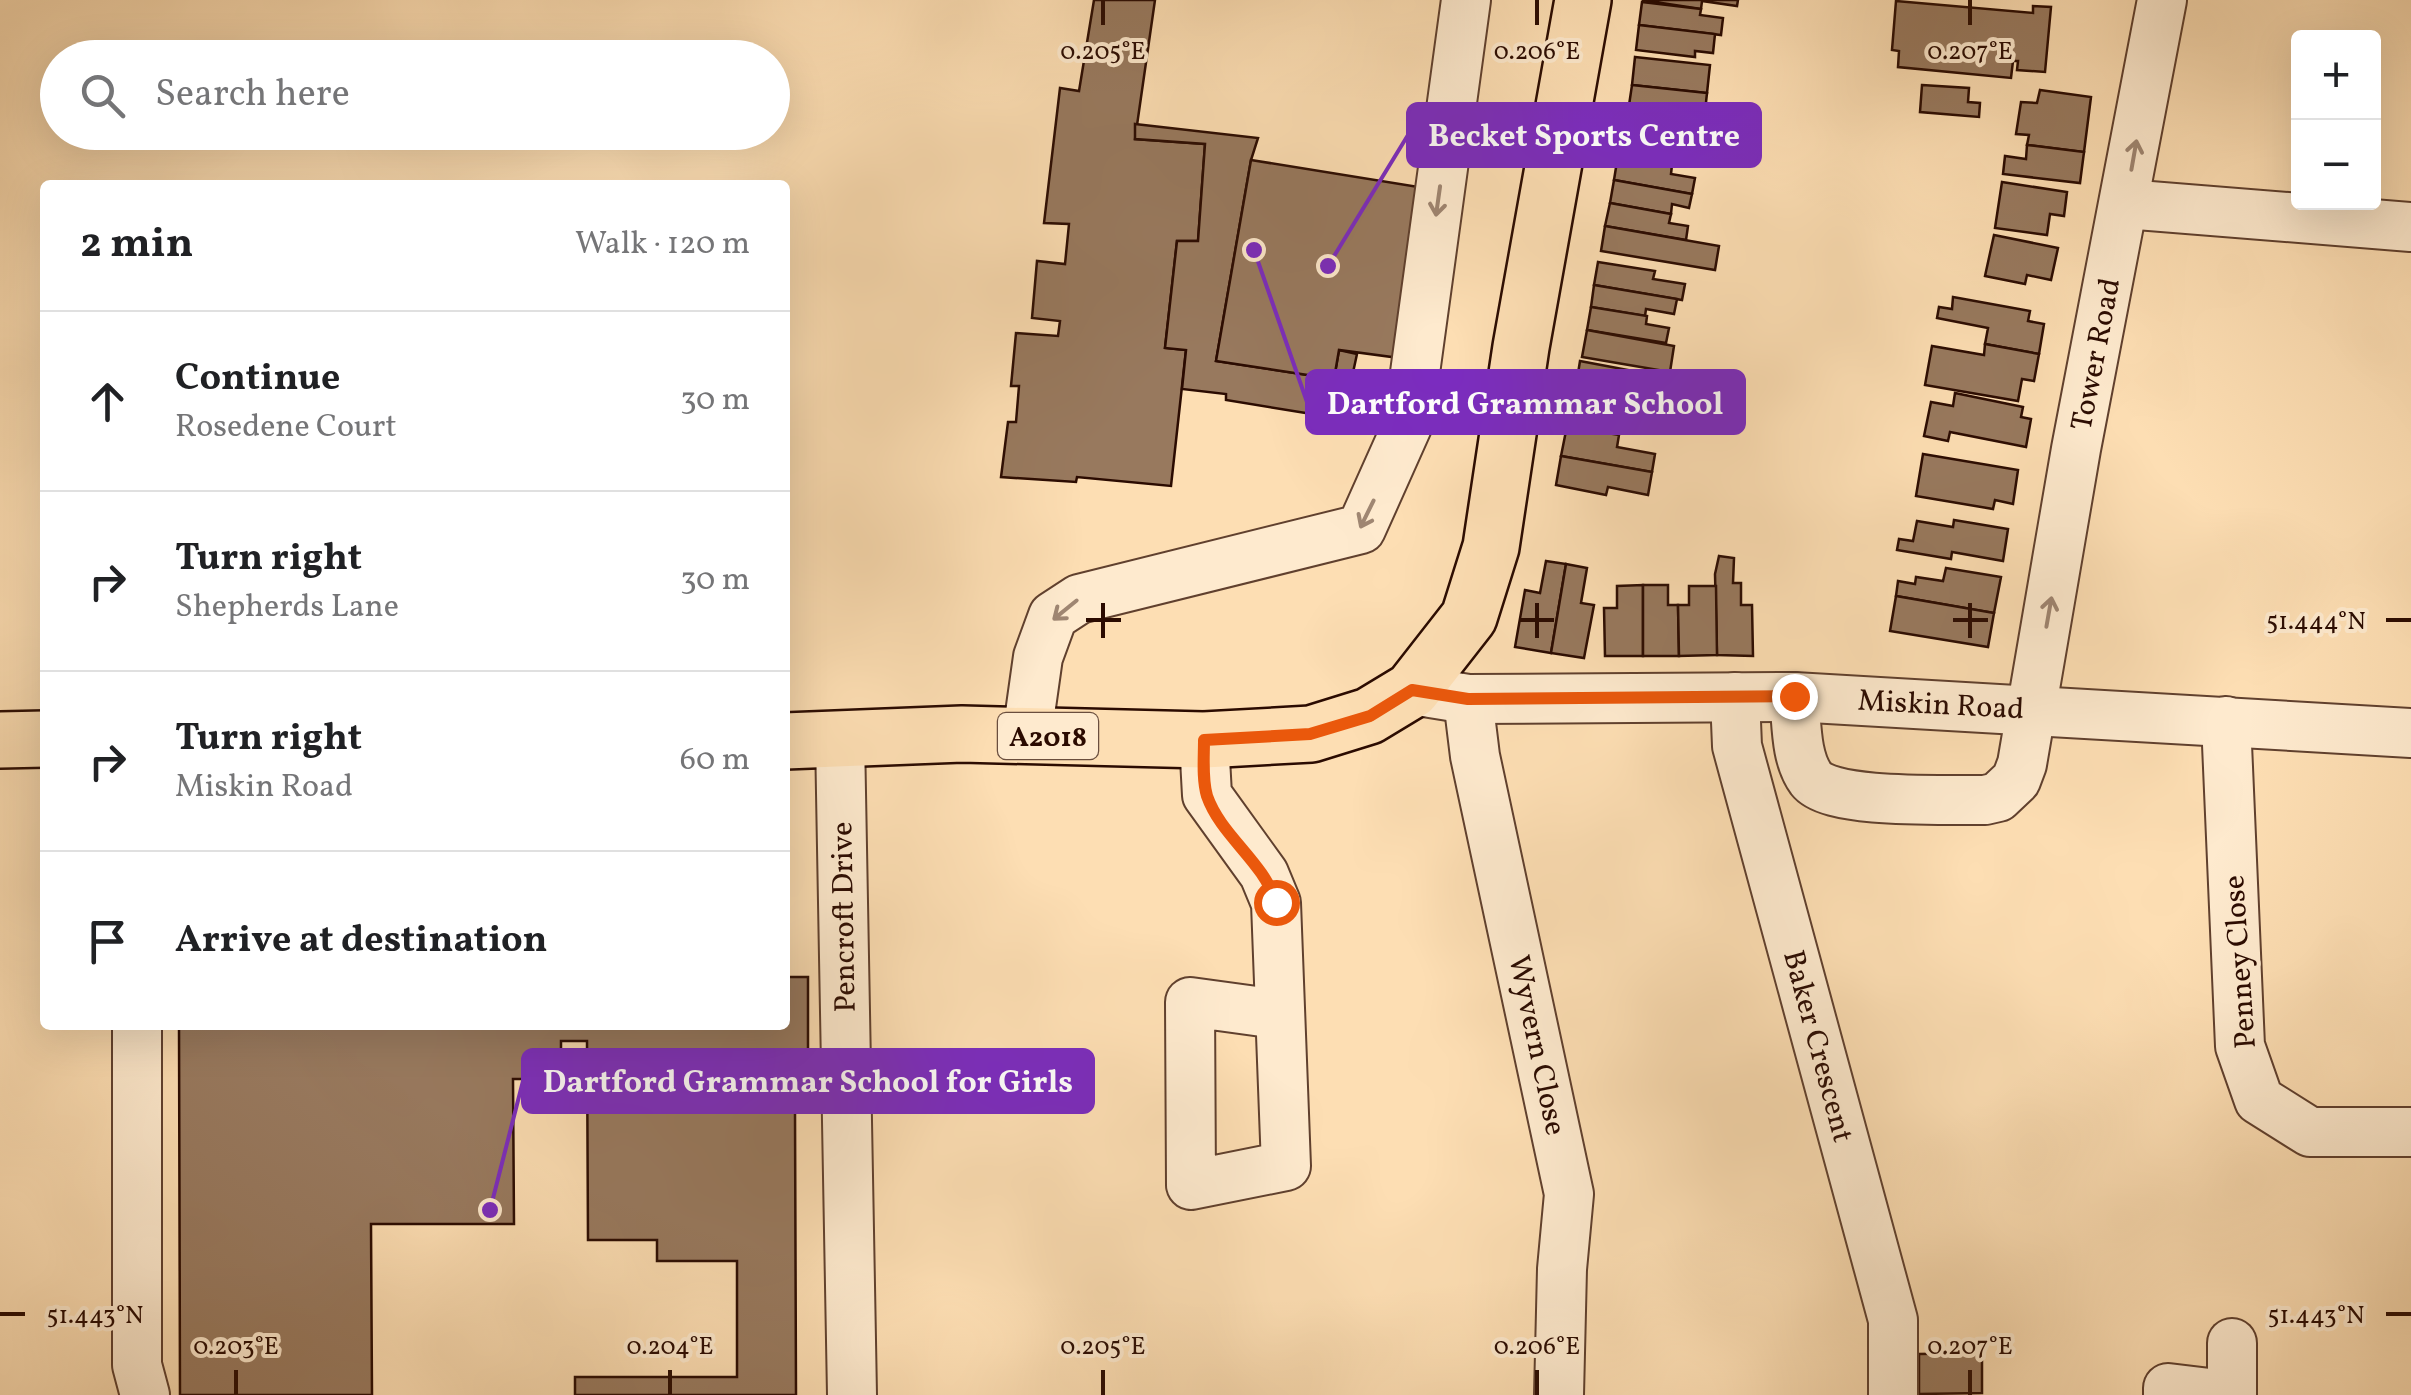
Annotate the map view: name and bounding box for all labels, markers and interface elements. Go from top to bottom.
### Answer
map controls [2291,30,2381,210]
button: + [2291,30,2381,120]
text: 0.205°E [1060,35,1146,70]
text: 0.206°E [1494,35,1580,70]
text: 0.207°E [1927,35,2013,70]
search box [40,40,790,150]
icon: search [75,68,130,123]
text: Search here [155,69,350,122]
callout: Becket Sports Centre [1408,104,1760,166]
text: Becket Sports Centre [1428,116,1740,160]
button: − [2291,120,2381,210]
one-way arrow [2125,139,2144,172]
one-way arrow [1429,184,1447,216]
text: 2 min [80,216,193,275]
text: Walk · 120 m [575,223,750,267]
street label: Tower Road [2062,275,2132,434]
text: Continue [175,353,340,406]
callout: Dartford Grammar School [1307,371,1744,433]
icon: ahead [80,374,135,429]
text: 30 m [680,379,750,423]
text: Dartford Grammar School [1327,384,1723,428]
text: Rosedene Court [175,406,397,450]
one-way arrow [1357,499,1376,529]
text: Turn right [175,533,362,586]
icon: right [80,554,135,609]
text: 30 m [680,559,750,603]
text: Shepherds Lane [175,586,399,630]
one-way arrow [2040,596,2059,629]
one-way arrow [1052,599,1078,621]
text: 51.444°N [2266,605,2366,640]
route end [1772,674,1818,720]
street label: Miskin Road [1856,681,2025,731]
text: Turn right [175,713,362,766]
road number: A2018 [998,713,1098,759]
icon: right [80,734,135,789]
text: 60 m [680,739,750,783]
text: Miskin Road [175,766,353,810]
street label: Pencroft Drive [822,821,868,1013]
street label: Penney Close [2214,874,2268,1050]
route start [1254,880,1300,926]
icon: arrive [80,914,135,969]
text: Arrive at destination [175,915,548,968]
street label: Baker Crescent [1771,946,1863,1147]
street label: Wyvern Close [1496,952,1576,1139]
callout: Dartford Grammar School for Girls [523,1050,1093,1112]
text: Dartford Grammar School for Girls [543,1062,1073,1106]
text: 51.443°N [46,1299,144,1334]
text: 51.443°N [2267,1299,2365,1334]
text: 0.203°E [193,1330,279,1365]
text: 0.204°E [626,1330,714,1365]
text: 0.205°E [1060,1330,1146,1365]
text: 0.206°E [1494,1330,1580,1365]
text: 0.207°E [1927,1330,2013,1365]

